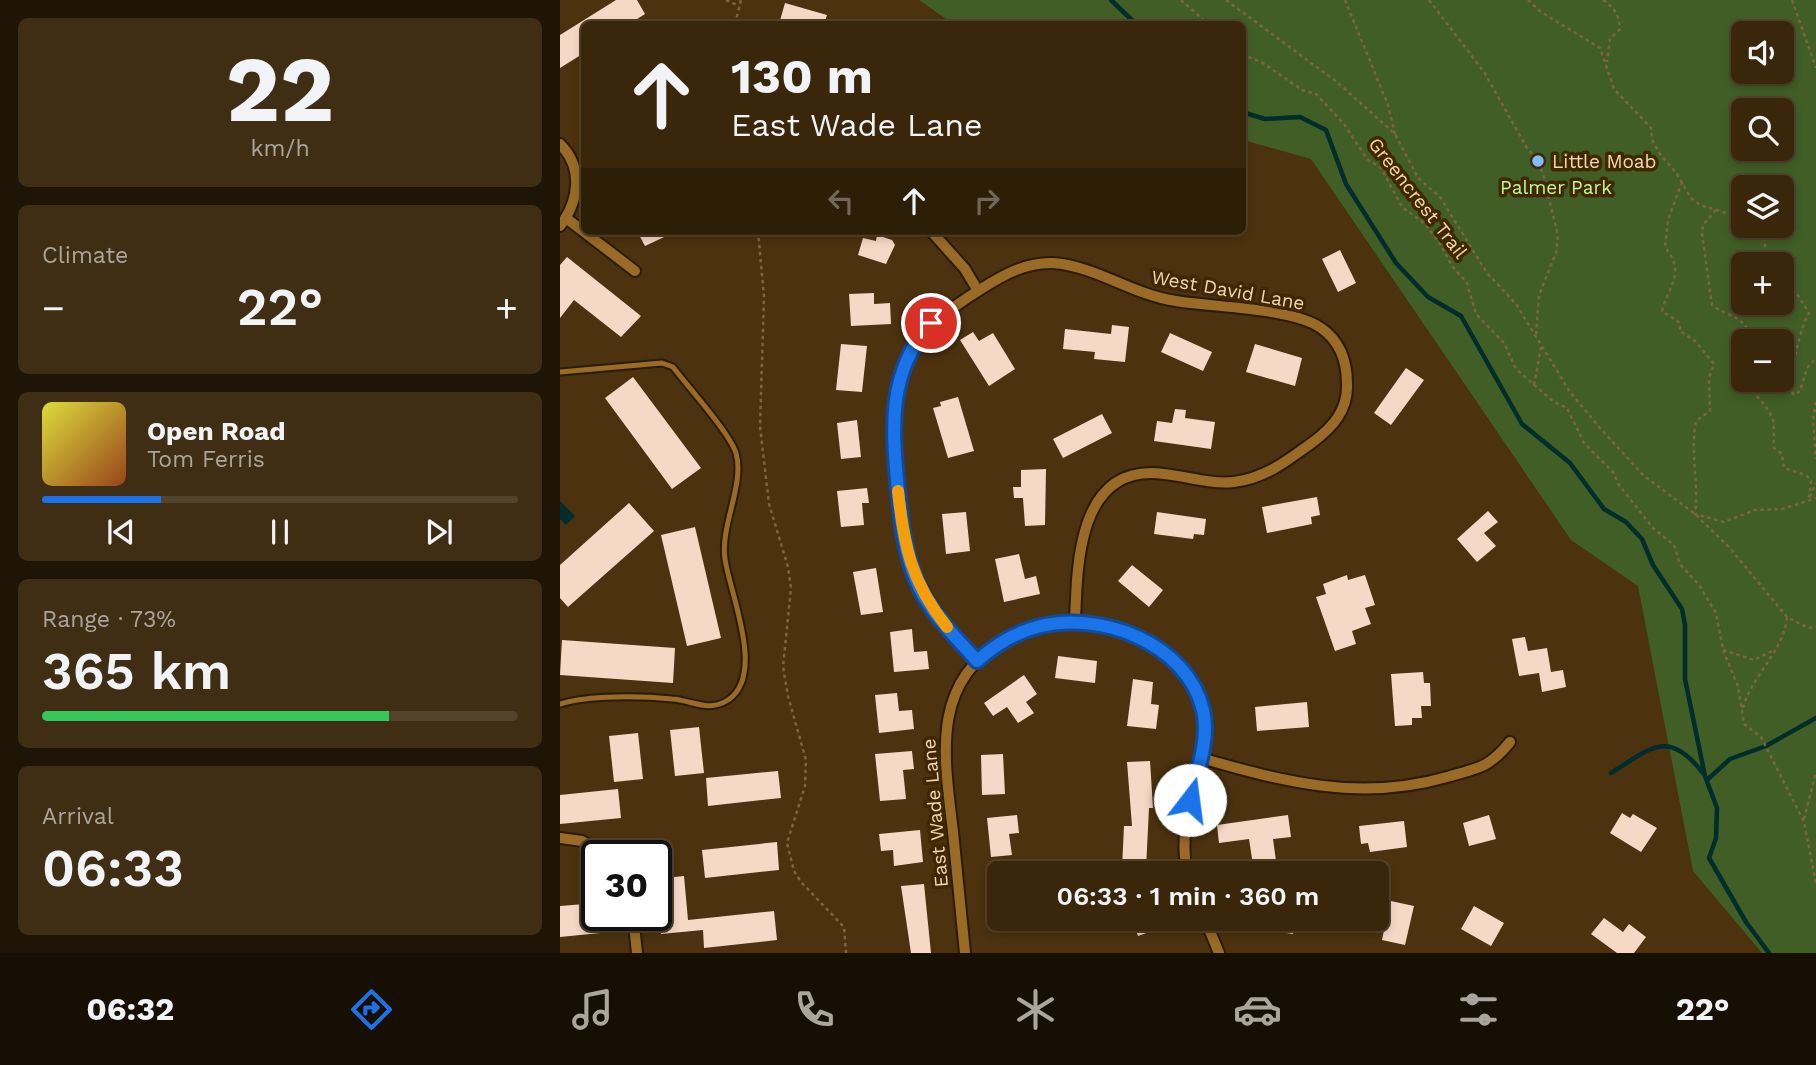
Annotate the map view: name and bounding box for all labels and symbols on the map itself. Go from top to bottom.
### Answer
street label: Greencrest Trail [1364,133,1472,263]
place label: Little Moab [1552,150,1657,173]
marker: Little Moab [1530,153,1546,169]
park label: Palmer Park [1500,176,1612,199]
street label: West David Lane [1150,265,1306,315]
pin [901,293,961,353]
street label: East Wade Lane [917,738,953,888]
position arrow [1153,763,1227,837]
speed limit sign: 30 [581,840,672,931]

